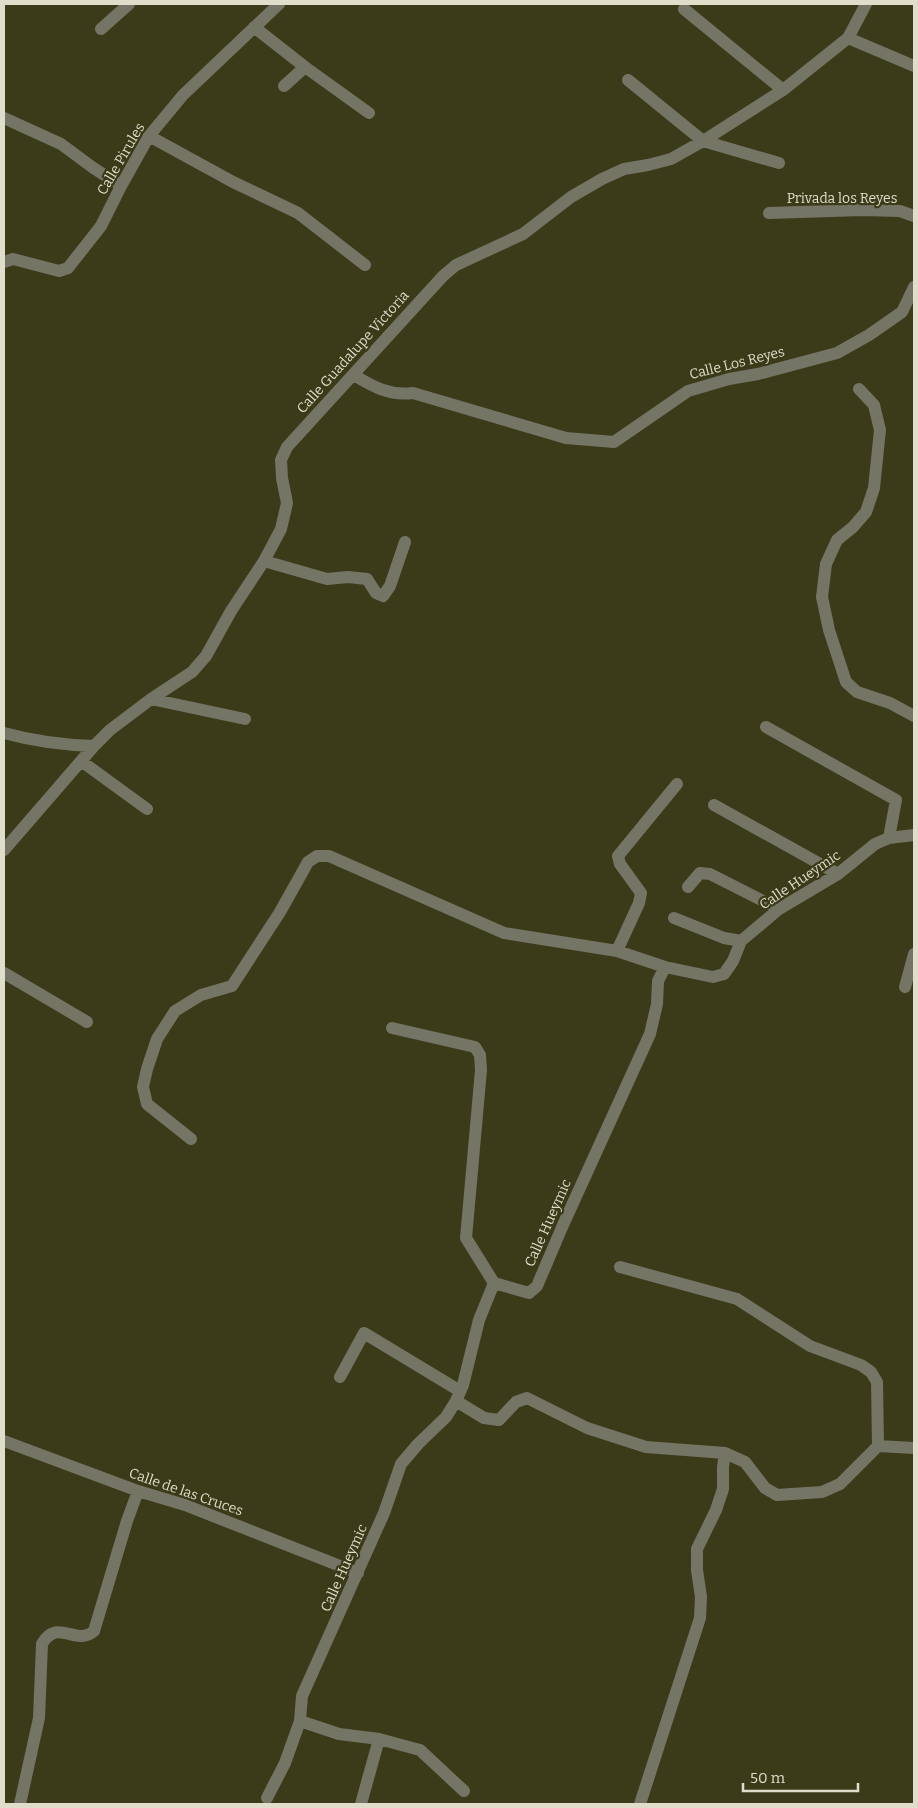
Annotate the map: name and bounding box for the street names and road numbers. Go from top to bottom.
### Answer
street label: Calle Pirules [94,120,148,198]
street label: Privada los Reyes [787,190,897,207]
street label: Calle Guadalupe Victoria [293,287,413,417]
street label: Calle Los Reyes [688,343,786,383]
street label: Calle Hueymic [756,847,844,913]
street label: Calle Hueymic [521,1177,575,1269]
street label: Calle de las Cruces [127,1465,245,1519]
street label: Calle Hueymic [317,1522,371,1614]

